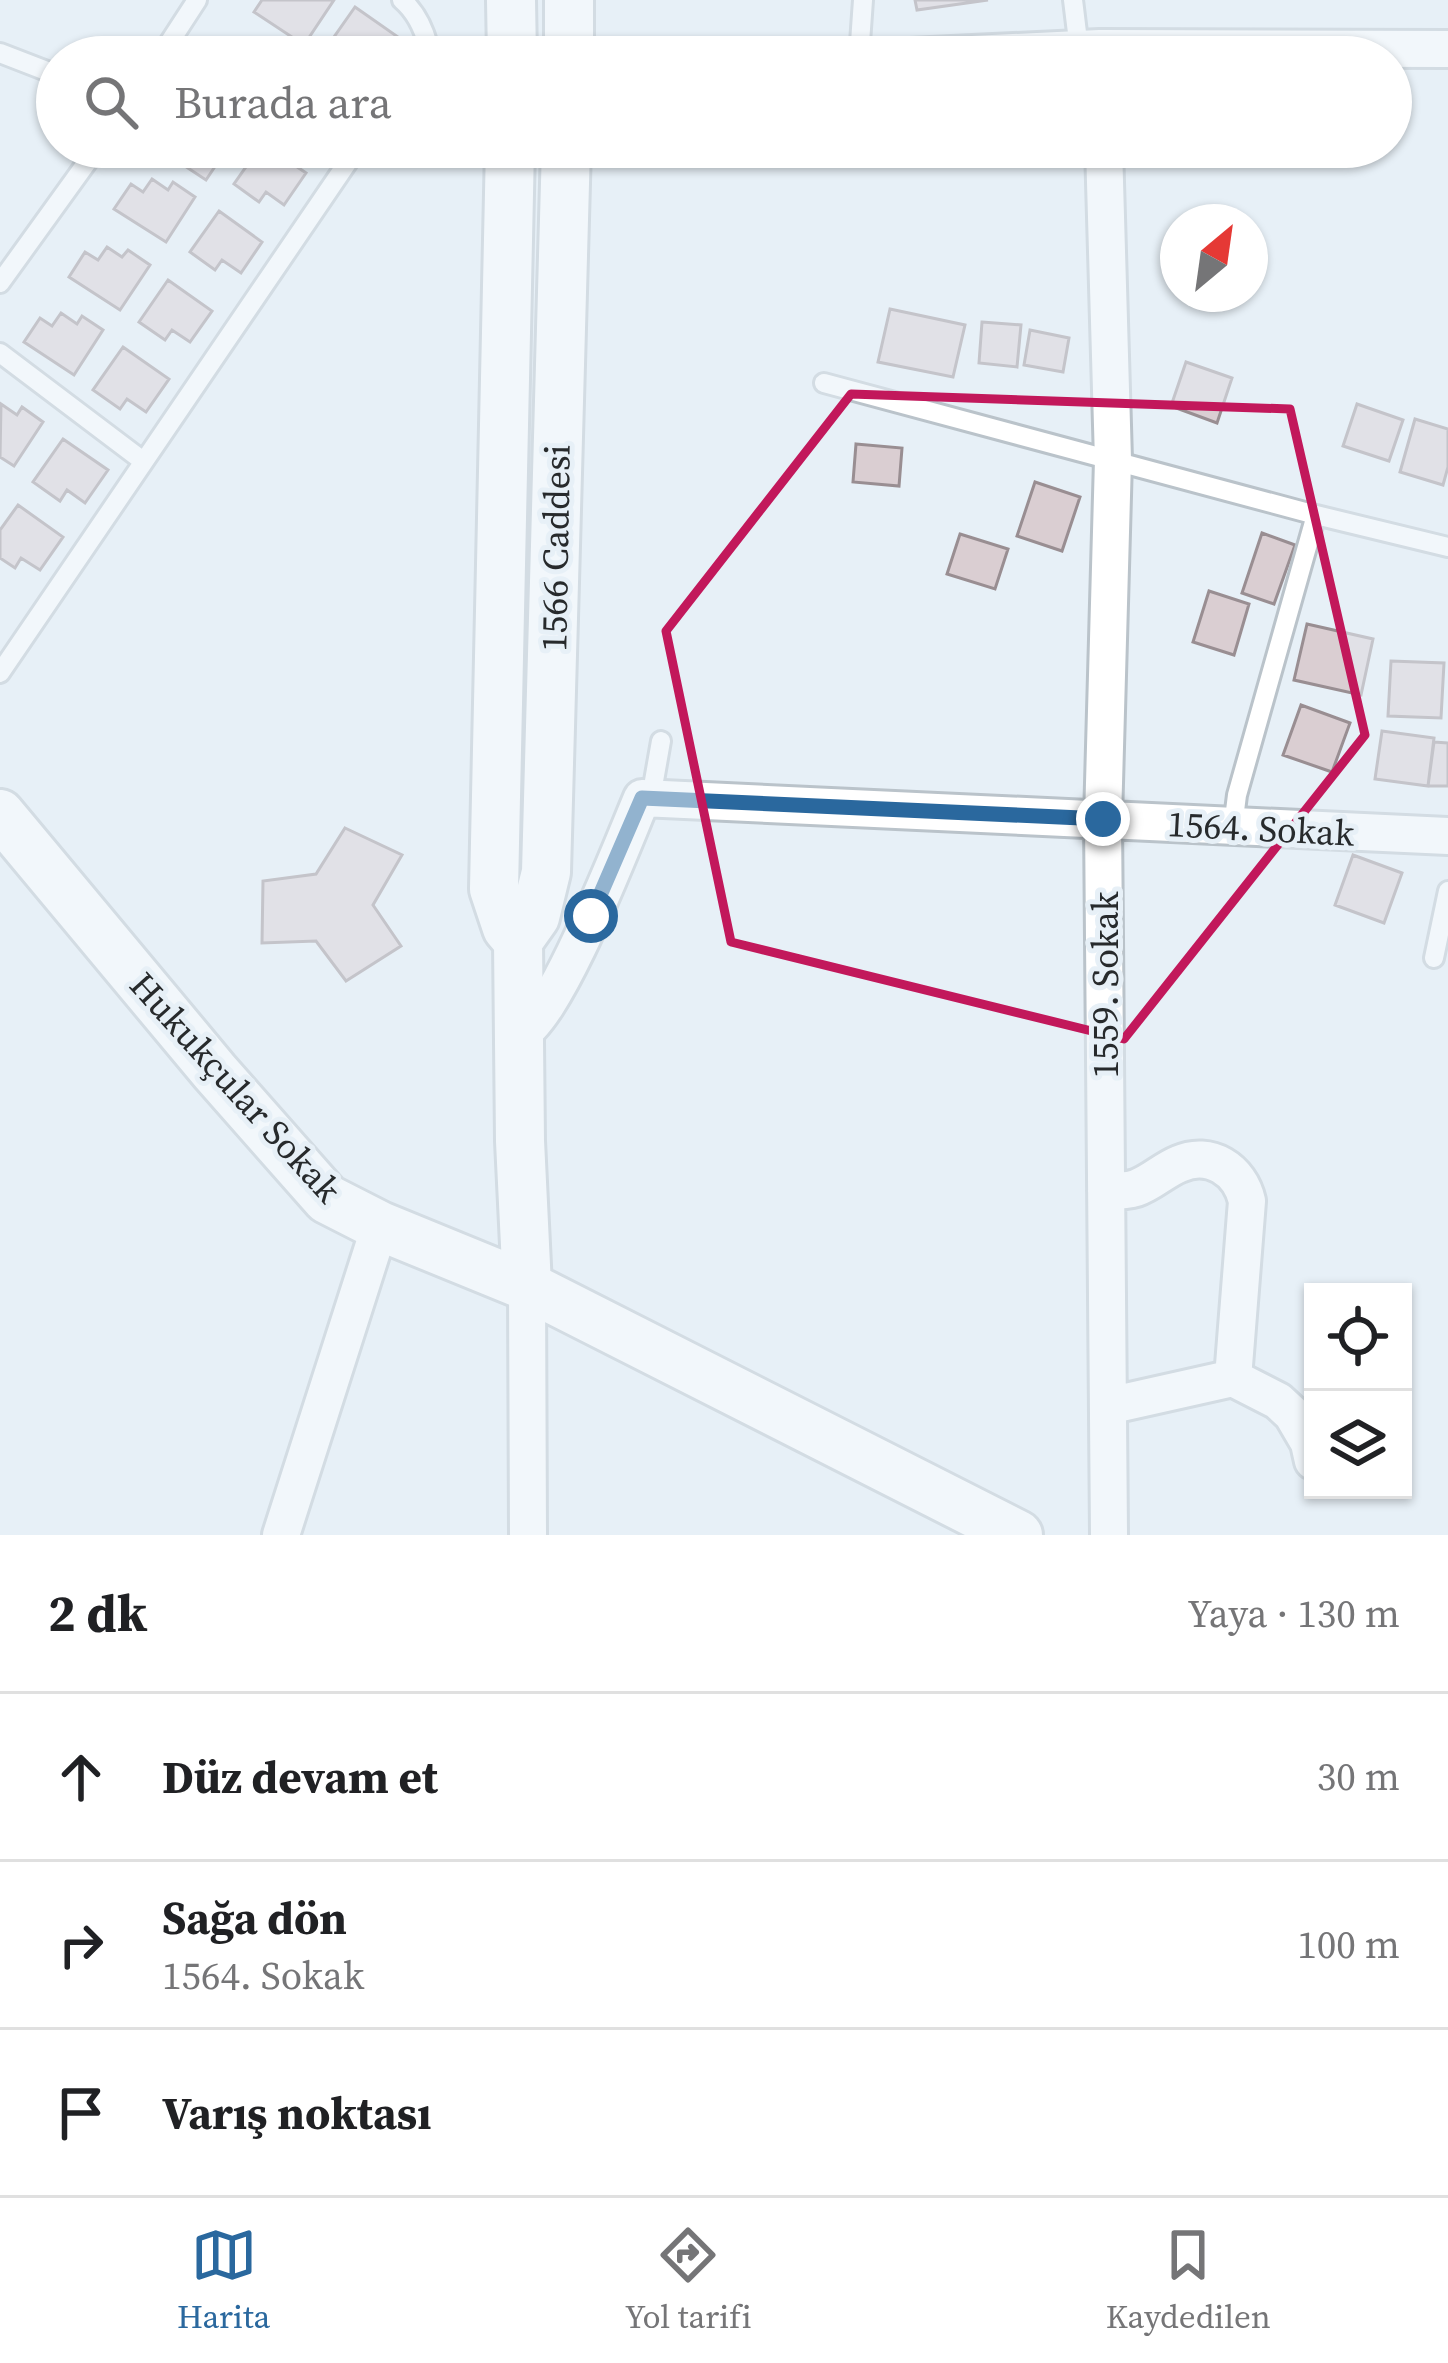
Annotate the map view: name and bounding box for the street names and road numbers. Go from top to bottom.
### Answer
street label: 1566 Caddesi [529,444,582,652]
street label: 1564. Sokak [1166,799,1356,858]
street label: 1559. Sokak [1081,891,1130,1078]
street label: Hukukçular Sokak [119,962,353,1213]

